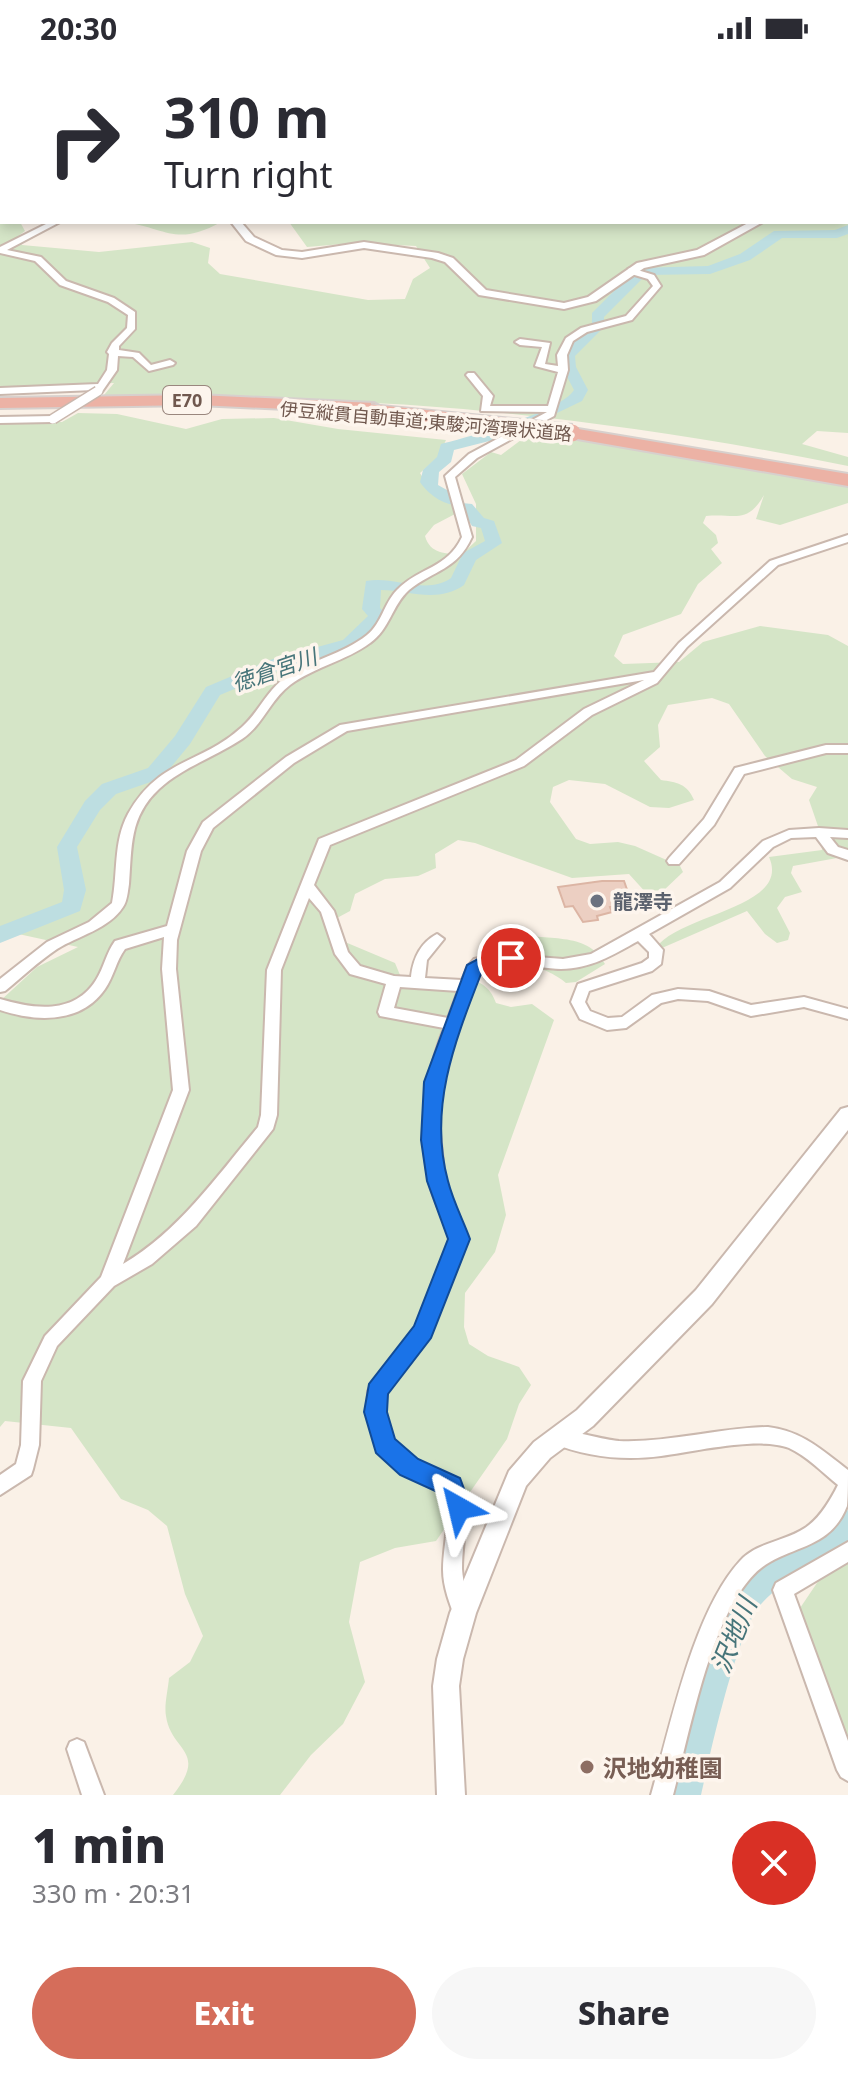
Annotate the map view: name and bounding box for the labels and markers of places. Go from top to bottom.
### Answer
place label: 龍澤寺 [613,888,673,915]
marker: 龍澤寺 [588,892,606,910]
pin [477,924,545,992]
place label: 沢地幼稚園 [603,1751,723,1784]
marker: 沢地幼稚園 [578,1758,596,1776]

